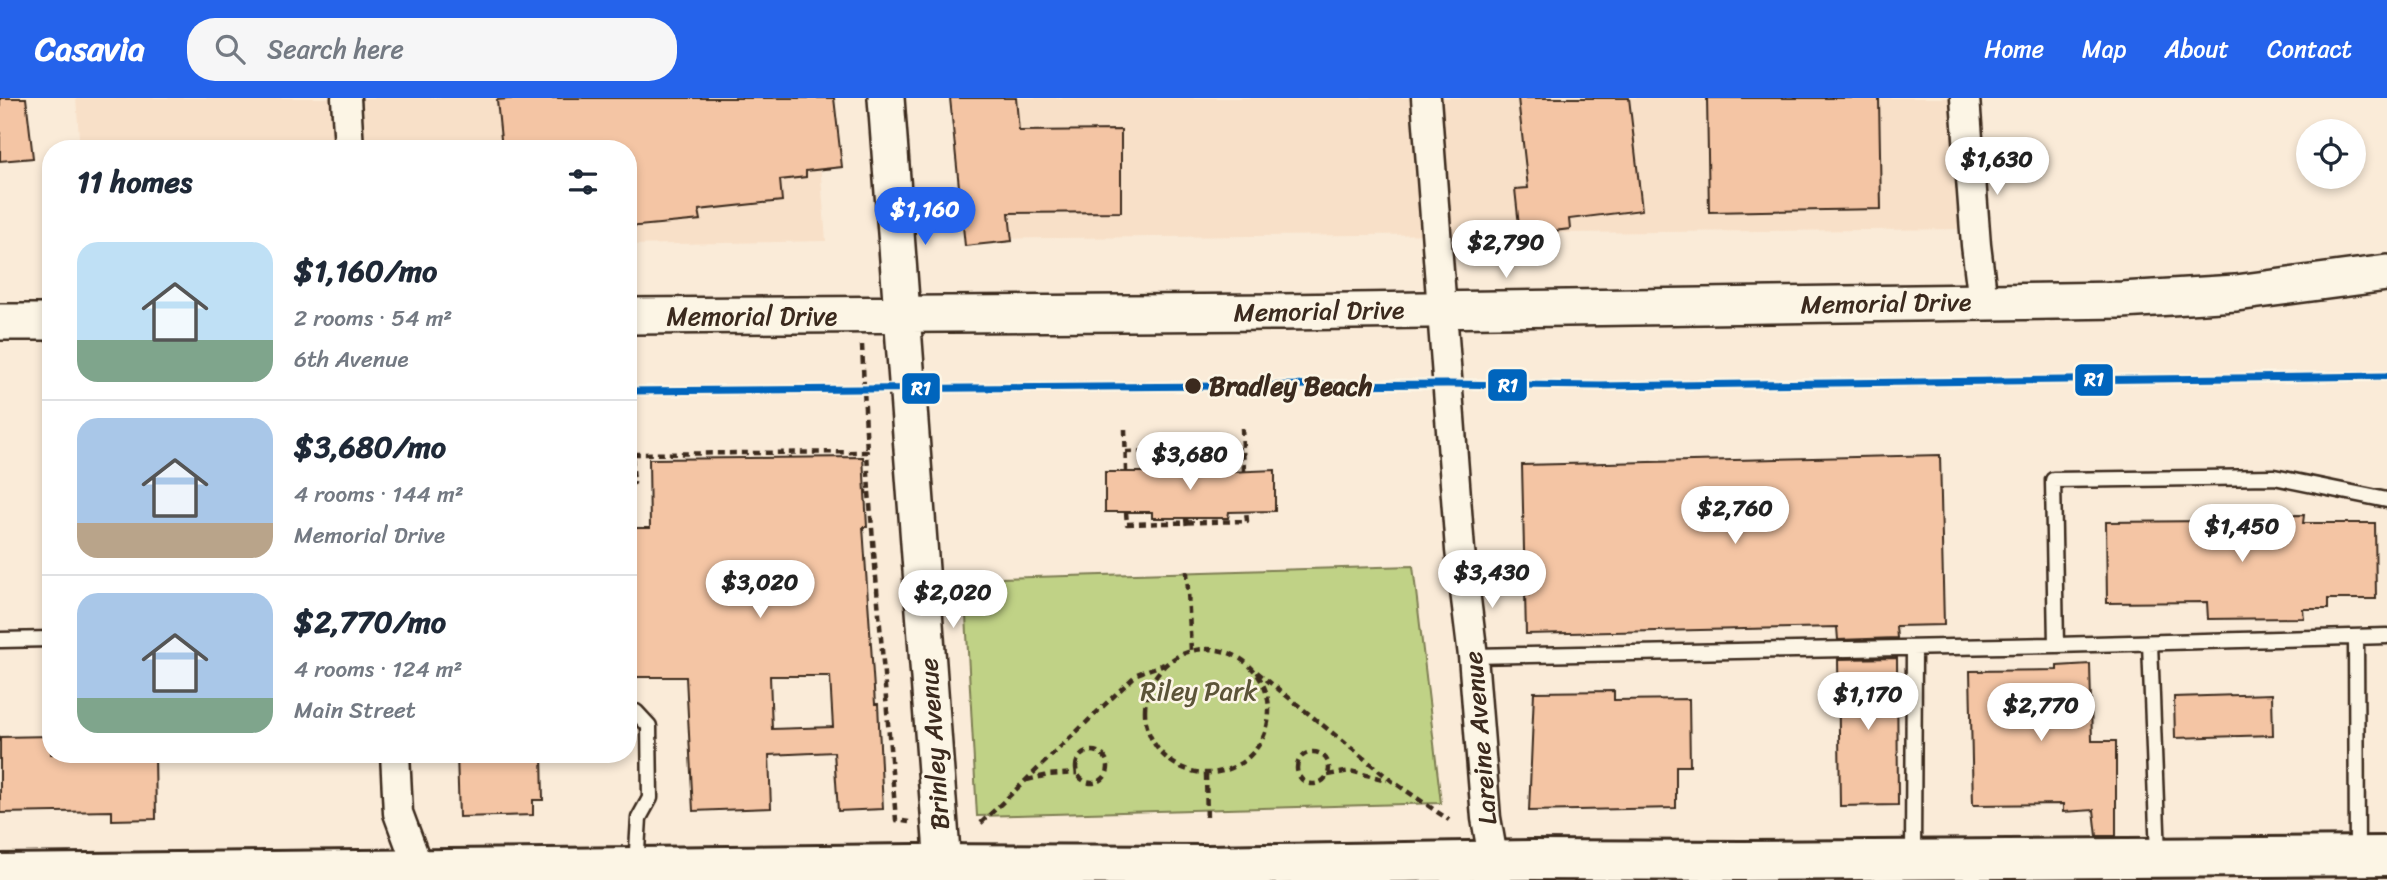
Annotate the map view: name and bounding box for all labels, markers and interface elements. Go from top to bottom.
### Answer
search box [187,18,677,81]
text: Casavia [35,20,145,78]
text: Search here [267,26,404,72]
text: Home [1984,28,2044,70]
text: Map [2082,28,2126,70]
text: About [2164,28,2229,70]
text: Contact [2267,28,2352,70]
icon: search [211,30,249,68]
map controls [2296,119,2366,189]
button: locate [2296,119,2366,189]
pin: $1,630 [1940,138,2054,197]
text: $1,630 [1961,139,2033,180]
text: 11 homes [77,155,192,209]
icon: filters [564,163,602,201]
pin: $1,160 [868,188,982,247]
text: $1,160 [891,189,960,230]
pin: $2,790 [1449,220,1563,280]
text: $2,790 [1468,222,1544,263]
text: $1,160/mo [294,244,437,298]
icon: home [133,270,217,354]
street label: Memorial Drive [1800,279,1972,327]
street label: Memorial Drive [1233,287,1405,335]
street label: Memorial Drive [667,293,838,339]
text: 2 rooms · 54 m² [294,298,452,339]
text: 6th Avenue [294,339,409,380]
place label: Bradley Beach [1209,363,1373,409]
line badge: R1 [2074,363,2114,397]
text: R1 [2083,363,2104,396]
line badge: R1 [1487,368,1528,402]
text: R1 [1497,369,1518,402]
line badge: R1 [901,372,941,405]
text: R1 [910,372,931,405]
marker: Bradley Beach [1183,376,1203,396]
text: $3,680/mo [294,420,446,474]
pin: $3,680 [1133,432,1247,492]
text: $3,680 [1152,434,1228,475]
icon: home [133,446,217,530]
text: 4 rooms · 144 m² [294,474,464,515]
pin: $2,760 [1678,486,1792,546]
text: $2,760 [1697,488,1773,529]
pin: $1,450 [2185,504,2299,564]
text: $1,450 [2205,506,2279,547]
text: Memorial Drive [294,515,445,556]
pin: $3,430 [1435,550,1549,610]
text: $3,430 [1454,552,1530,593]
pin: $3,020 [703,560,817,620]
text: $3,020 [722,562,798,603]
pin: $2,020 [896,570,1010,630]
text: $2,020 [914,572,992,613]
text: $2,770/mo [294,595,446,649]
icon: home [133,621,217,705]
text: 4 rooms · 124 m² [294,649,463,690]
street label: Lareine Avenue [1449,649,1511,827]
street label: Brinley Avenue [905,656,963,832]
park label: Riley Park [1141,668,1258,714]
pin: $1,170 [1811,672,1925,732]
text: $1,170 [1833,674,1903,715]
pin: $2,770 [1984,684,2098,743]
text: $2,770 [2003,685,2079,726]
text: Main Street [294,690,416,731]

